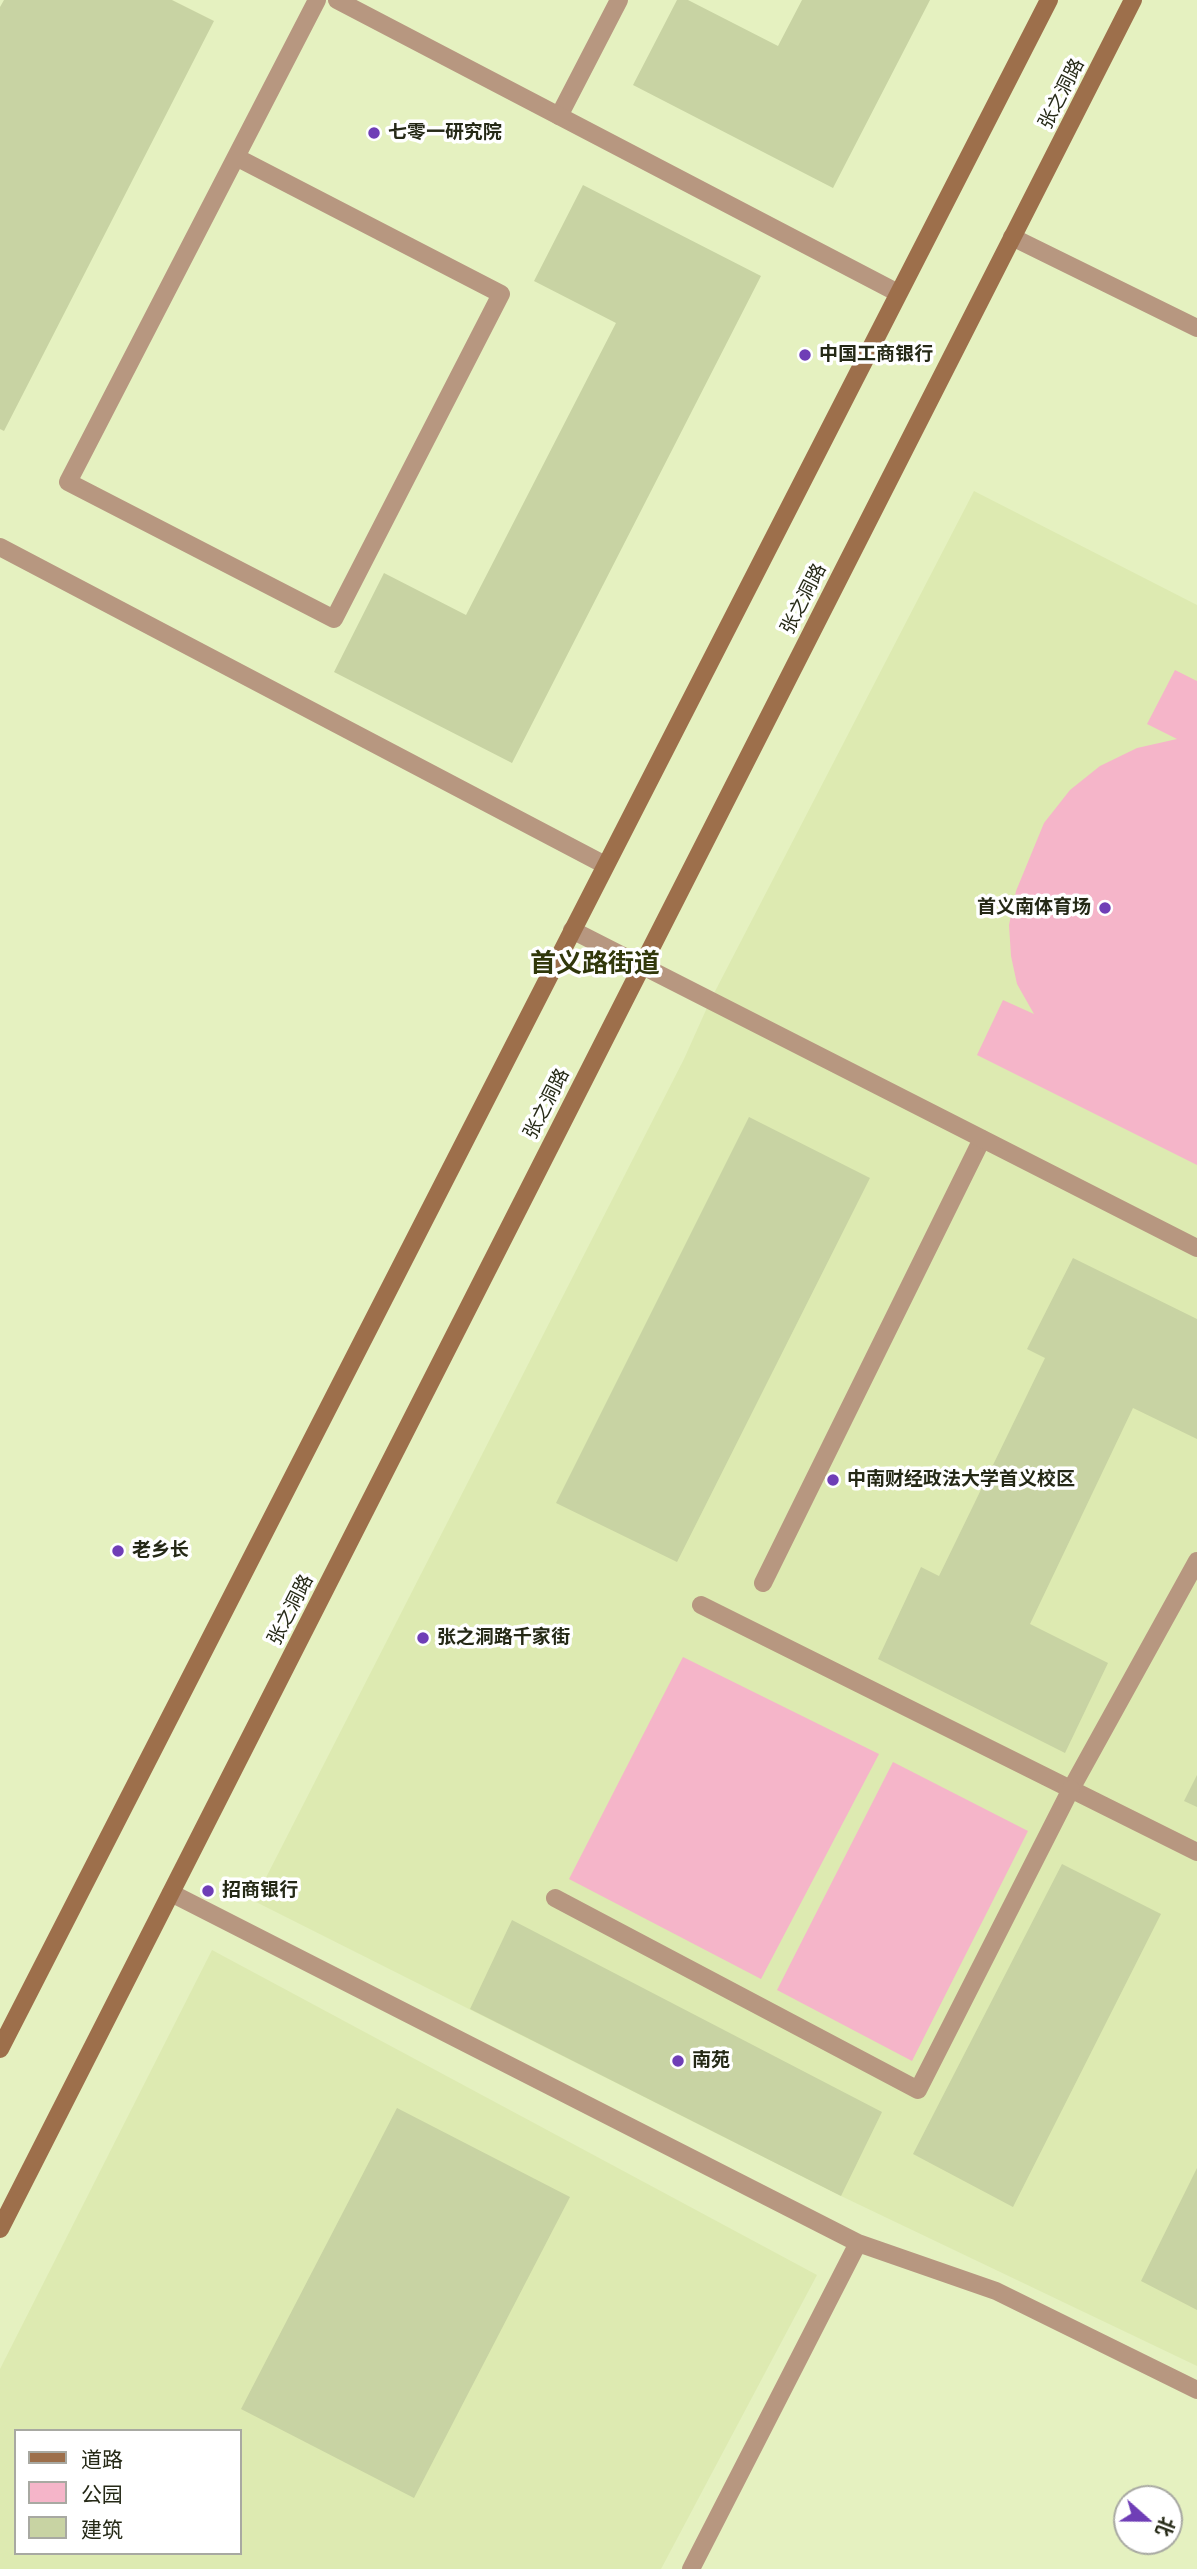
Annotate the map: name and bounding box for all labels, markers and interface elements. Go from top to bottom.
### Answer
street label: 张之洞路 [1035,55,1089,133]
place label: 七零一研究院 [388,122,502,144]
marker: 七零一研究院 [366,125,382,141]
place label: 中国工商银行 [819,344,933,366]
marker: 中国工商银行 [797,347,813,363]
street label: 张之洞路 [777,560,831,638]
place label: 首义南体育场 [977,897,1091,919]
marker: 首义南体育场 [1097,900,1113,916]
district label: 首义路街道 [530,949,660,981]
street label: 张之洞路 [520,1065,574,1143]
place label: 中南财经政法大学首义校区 [847,1469,1075,1491]
marker: 中南财经政法大学首义校区 [825,1472,841,1488]
place label: 老乡长 [132,1540,189,1562]
marker: 老乡长 [110,1543,126,1559]
street label: 张之洞路 [264,1571,318,1649]
place label: 张之洞路千家街 [437,1627,570,1649]
marker: 张之洞路千家街 [415,1630,431,1646]
place label: 招商银行 [222,1880,298,1902]
marker: 招商银行 [200,1883,216,1899]
place label: 南苑 [692,2050,730,2072]
marker: 南苑 [670,2053,686,2069]
legend [14,2429,242,2555]
text: 道路 [81,2446,123,2473]
text: 公园 [81,2481,123,2508]
north arrow [1113,2485,1183,2555]
text: 北 [1151,2514,1180,2540]
text: 建筑 [81,2516,123,2543]

